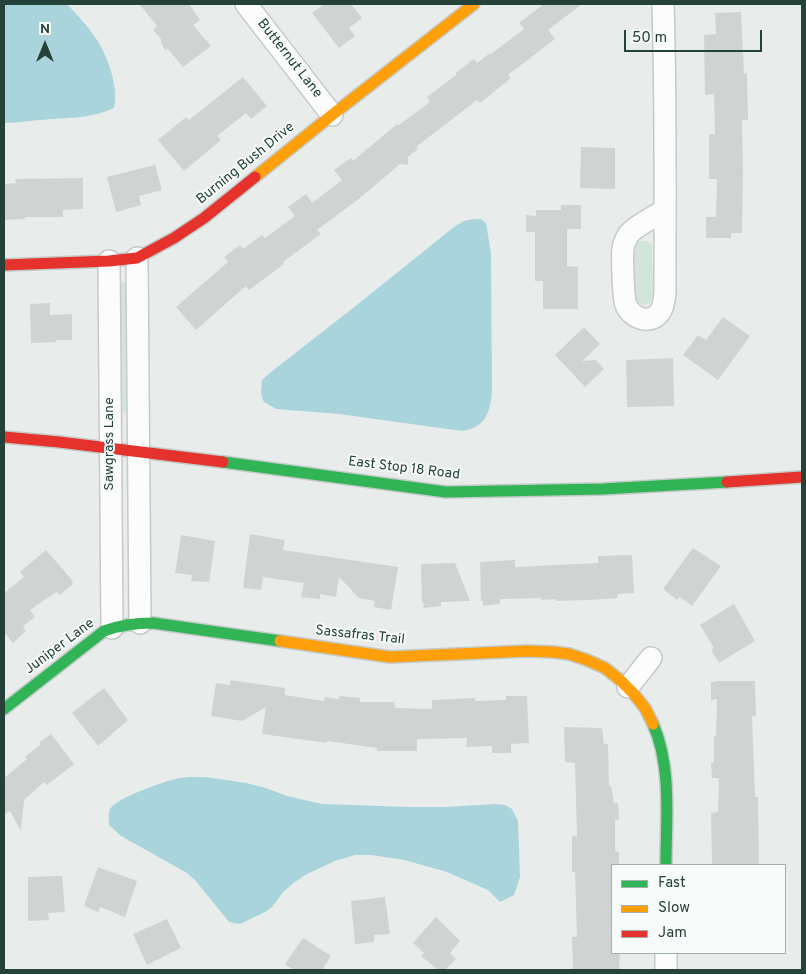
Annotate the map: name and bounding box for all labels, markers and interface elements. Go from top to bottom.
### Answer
street label: Butternut Lane [253,16,325,102]
north arrow [20,20,70,70]
scale bar [626,20,764,52]
text: N [40,21,50,38]
text: 50 m [632,29,667,48]
street label: Burning Bush Drive [194,119,298,209]
street label: Sawgrass Lane [102,397,118,491]
street label: East Stop 18 Road [347,454,461,484]
street label: Juniper Lane [22,615,98,679]
street label: Sassafras Trail [314,623,406,649]
legend [611,864,786,954]
text: Fast [658,874,686,893]
text: Slow [658,899,690,918]
text: Jam [658,924,687,943]

